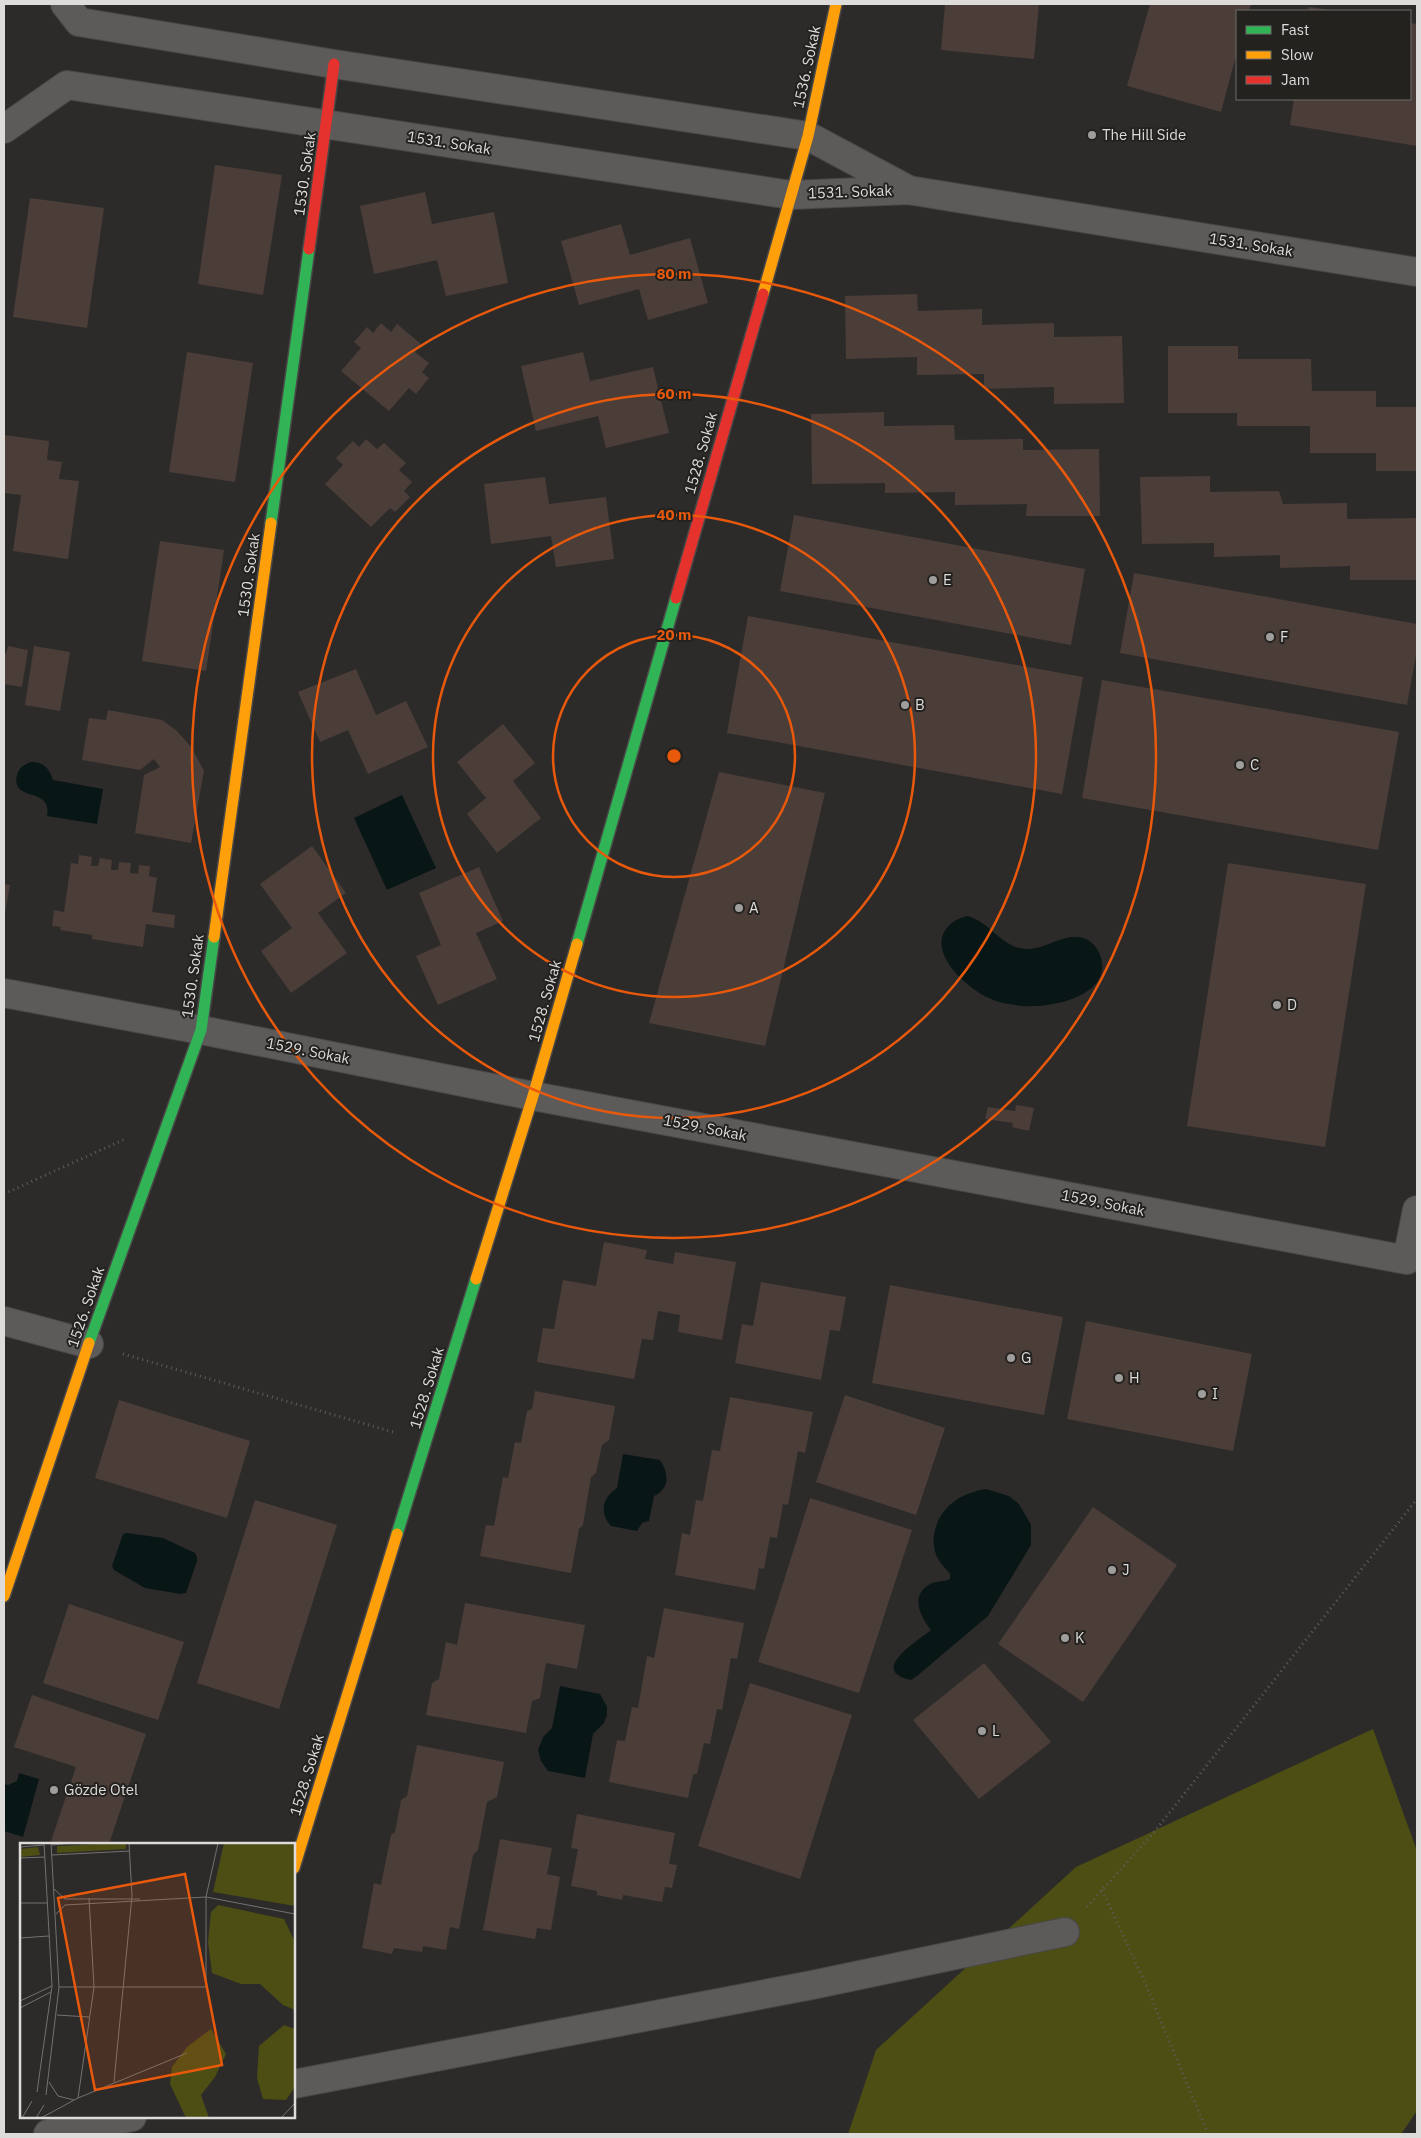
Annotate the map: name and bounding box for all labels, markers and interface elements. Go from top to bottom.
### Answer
legend [1236,10,1411,100]
text: Fast [1281,20,1309,39]
street label: 1536. Sokak [788,24,825,110]
text: Slow [1281,45,1314,64]
text: Jam [1281,70,1310,89]
place label: The Hill Side [1102,125,1186,144]
street label: 1531. Sokak [406,127,492,159]
marker: The Hill Side [1086,129,1098,141]
street label: 1530. Sokak [289,131,320,217]
street label: 1531. Sokak [807,181,893,202]
street label: 1531. Sokak [1208,229,1294,261]
text: 80 m [657,264,691,283]
text: 60 m [657,384,691,403]
street label: 1528. Sokak [680,410,721,496]
text: 40 m [657,505,691,524]
street label: 1530. Sokak [233,532,264,618]
place label: E [943,570,952,589]
marker: E [927,574,939,586]
text: 20 m [657,625,691,644]
place label: F [1280,627,1288,646]
marker: F [1264,631,1276,643]
place label: B [915,695,925,714]
marker: B [899,699,911,711]
centre of rings [665,747,683,765]
place label: C [1250,755,1259,774]
marker: C [1234,759,1246,771]
place label: A [749,898,759,917]
marker: A [733,902,745,914]
street label: 1530. Sokak [177,933,208,1019]
street label: 1528. Sokak [524,958,565,1044]
place label: D [1287,995,1297,1014]
marker: D [1271,999,1283,1011]
street label: 1529. Sokak [265,1033,351,1068]
street label: 1529. Sokak [662,1110,748,1145]
street label: 1529. Sokak [1060,1185,1146,1220]
street label: 1526. Sokak [63,1264,108,1350]
street label: 1528. Sokak [405,1345,448,1431]
place label: G [1021,1348,1031,1367]
marker: G [1005,1352,1017,1364]
place label: H [1129,1368,1140,1387]
marker: H [1113,1372,1125,1384]
place label: I [1212,1384,1218,1403]
marker: I [1196,1388,1208,1400]
place label: J [1122,1560,1130,1579]
marker: J [1106,1564,1118,1576]
place label: K [1075,1628,1085,1647]
marker: K [1059,1632,1071,1644]
place label: L [992,1721,1000,1740]
marker: L [976,1725,988,1737]
street label: 1528. Sokak [285,1732,328,1818]
place label: Gözde Otel [64,1780,138,1799]
marker: Gözde Otel [48,1784,60,1796]
inset map [20,1843,295,2118]

